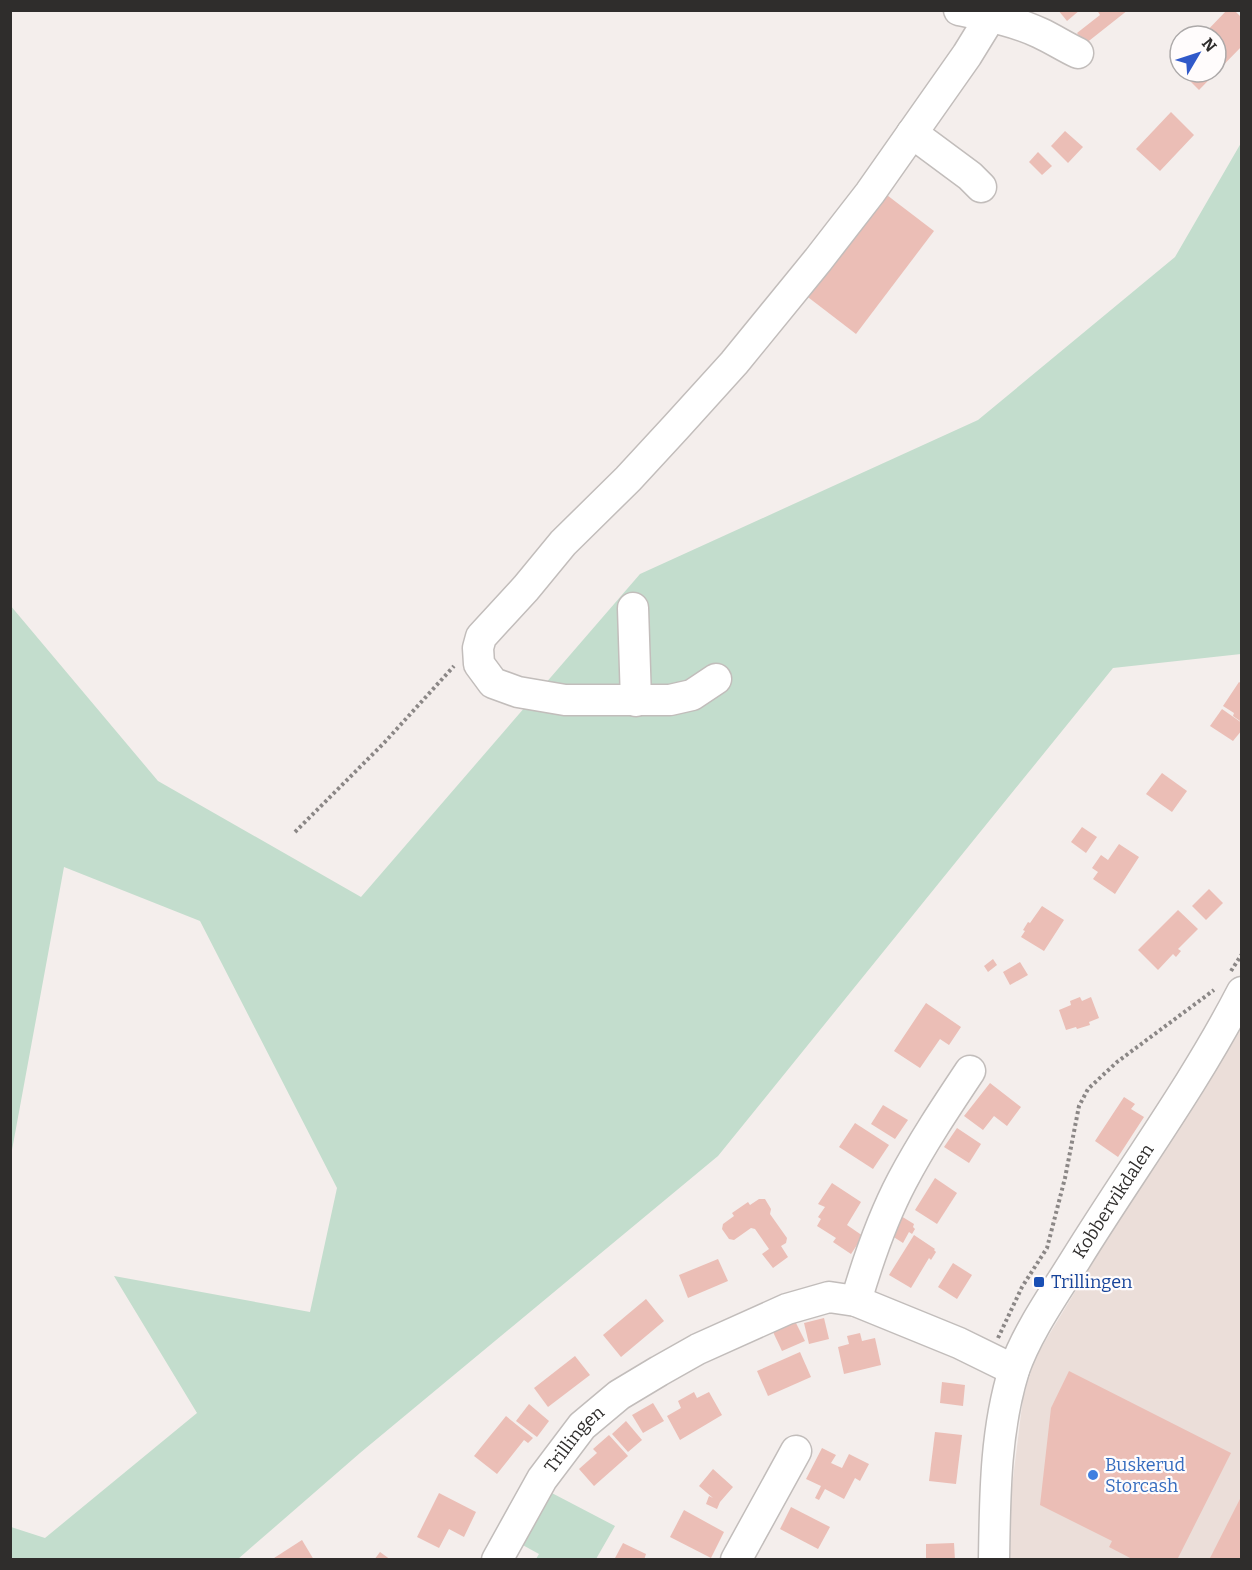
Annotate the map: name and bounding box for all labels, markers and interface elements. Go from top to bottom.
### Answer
north arrow [1168,24,1228,84]
text: N [1198,34,1221,56]
street label: Kobbervikdalen [1068,1139,1159,1263]
place label: Trillingen [1051,1271,1133,1293]
marker: Trillingen [1032,1275,1046,1289]
street label: Trillingen [540,1401,609,1477]
place label: Buskerud Storcash [1105,1454,1186,1497]
marker: Buskerud Storcash [1086,1468,1100,1482]

